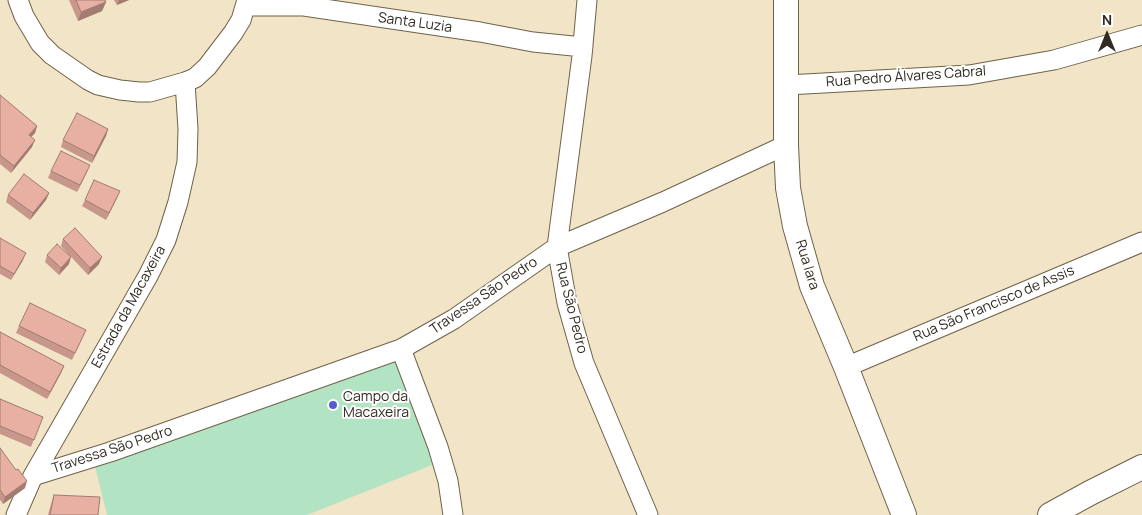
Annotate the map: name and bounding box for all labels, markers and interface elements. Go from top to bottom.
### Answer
street label: Santa Luzia [377,9,453,37]
north arrow [1082,10,1132,60]
text: N [1102,10,1112,29]
street label: Rua Pedro Álvares Cabral [825,63,987,91]
street label: Rua Iara [791,238,823,292]
street label: Estrada da Macaxeira [88,243,170,371]
street label: Travessa São Pedro [427,254,541,338]
street label: Rua São Pedro [552,261,590,355]
street label: Rua São Francisco de Assis [911,262,1077,346]
place label: Campo da Macaxeira [343,389,409,422]
marker: Campo da Macaxeira [327,399,339,411]
street label: Travessa São Pedro [50,423,174,477]

